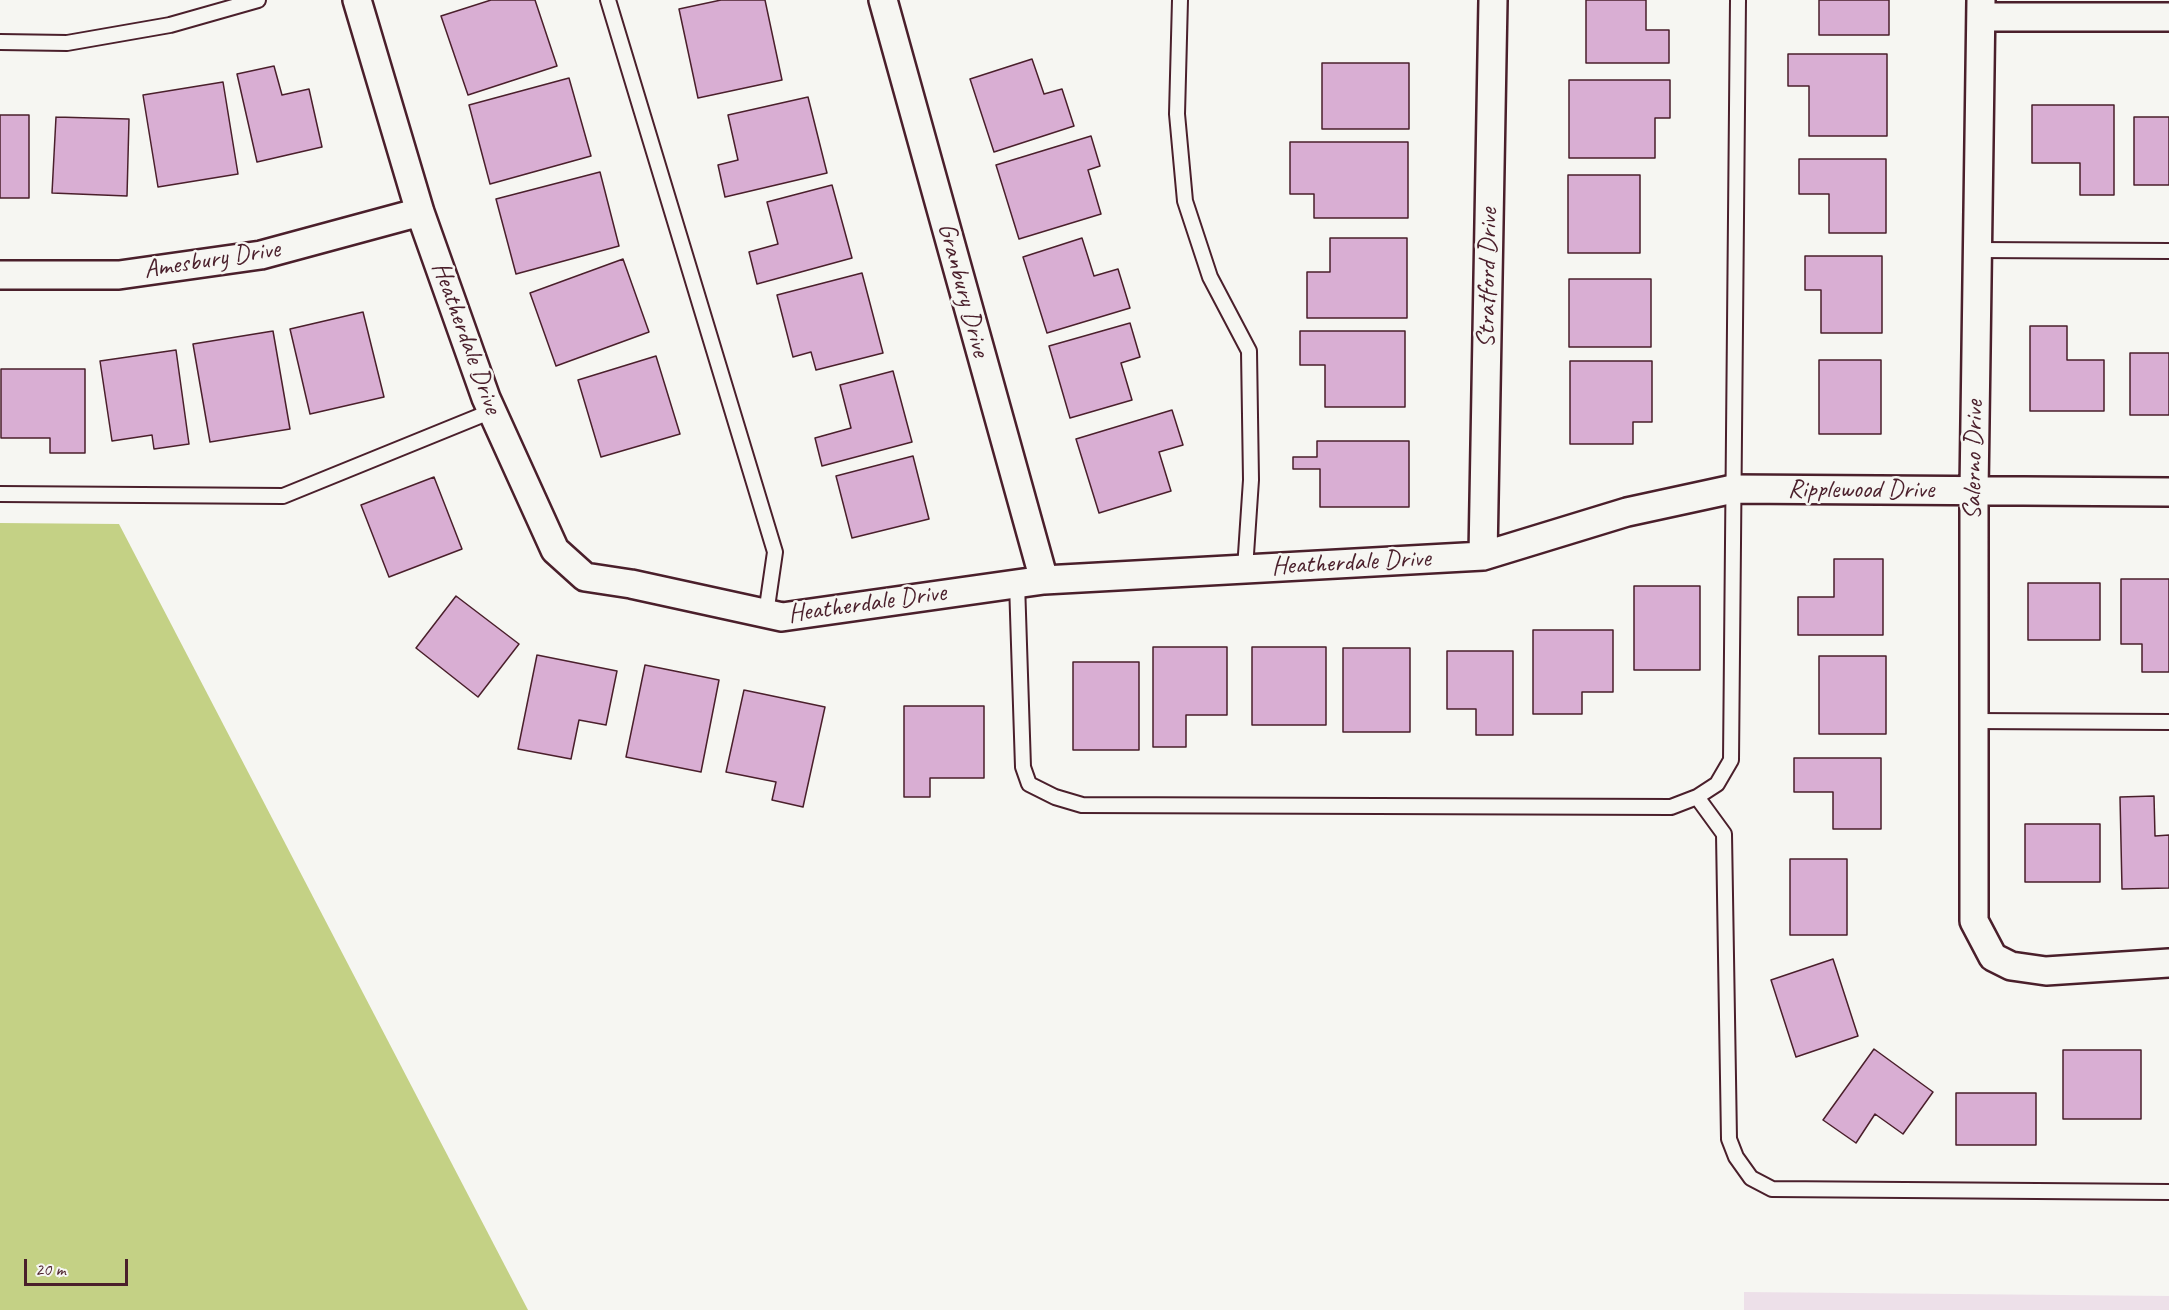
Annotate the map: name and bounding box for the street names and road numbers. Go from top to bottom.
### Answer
street label: Stratford Drive [1471,208,1505,348]
street label: Granbury Drive [930,220,996,360]
street label: Amesbury Drive [142,234,282,286]
street label: Heatherdale Drive [424,258,508,418]
street label: Salerno Drive [1957,400,1991,520]
street label: Ripplewood Drive [1788,474,1934,506]
street label: Heatherdale Drive [1271,543,1431,583]
street label: Heatherdale Drive [786,577,948,631]

